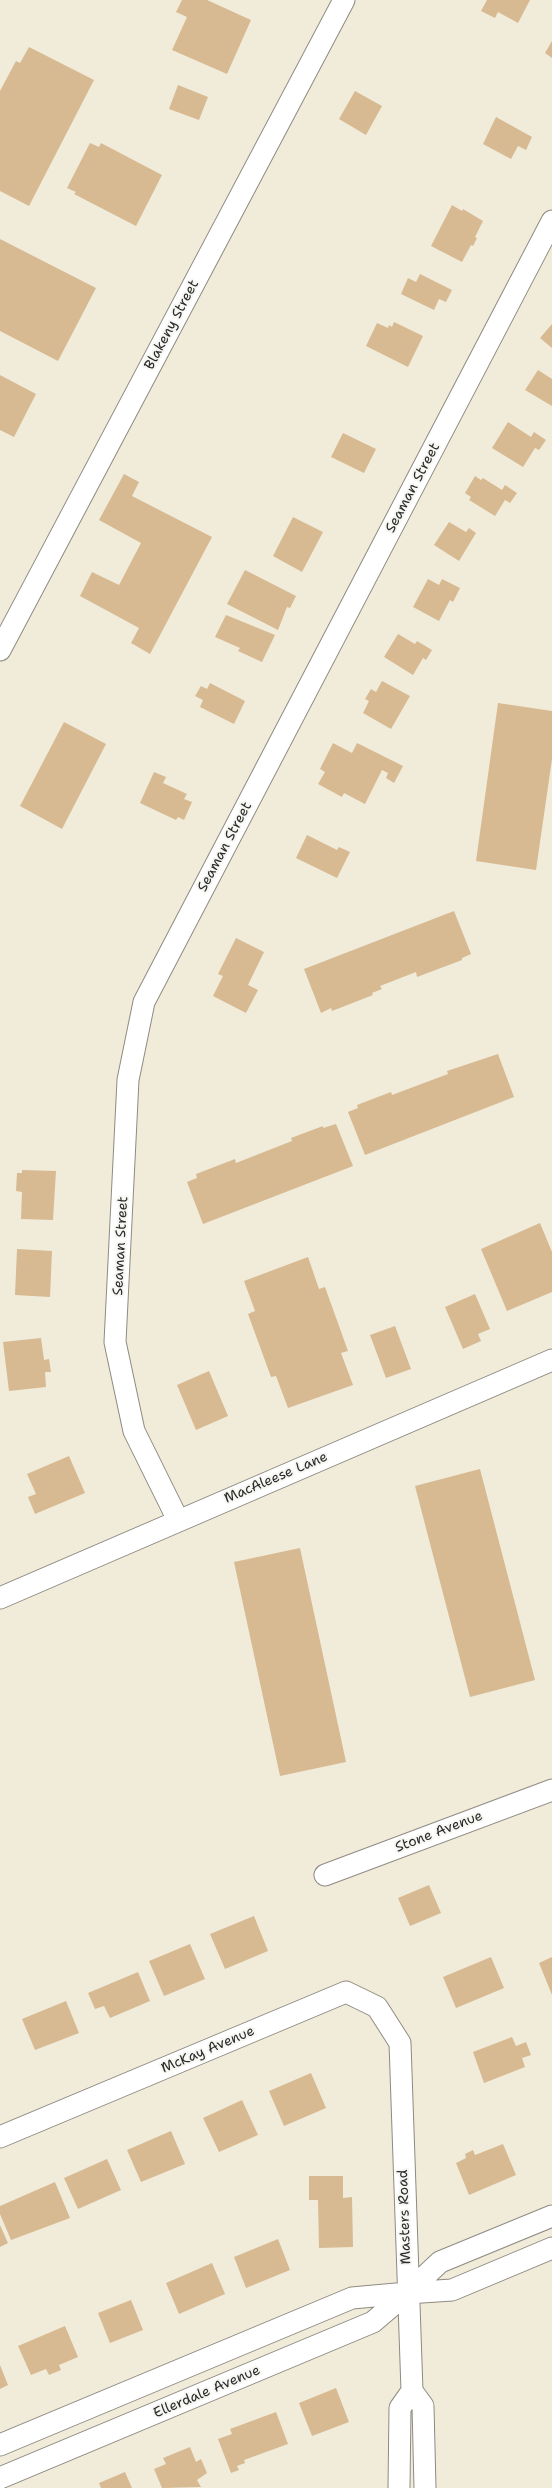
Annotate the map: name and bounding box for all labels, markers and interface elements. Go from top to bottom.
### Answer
street label: Blakeny Street [141,277,203,373]
street label: Seaman Street [382,440,444,536]
street label: Seaman Street [194,799,256,895]
street label: Seaman Street [110,1196,132,1296]
street label: MacAleese Lane [222,1449,330,1507]
street label: Stone Avenue [393,1808,485,1856]
street label: McKay Avenue [159,2023,257,2077]
street label: Masters Road [395,2169,415,2265]
street label: Ellerdale Avenue [151,2362,263,2422]

